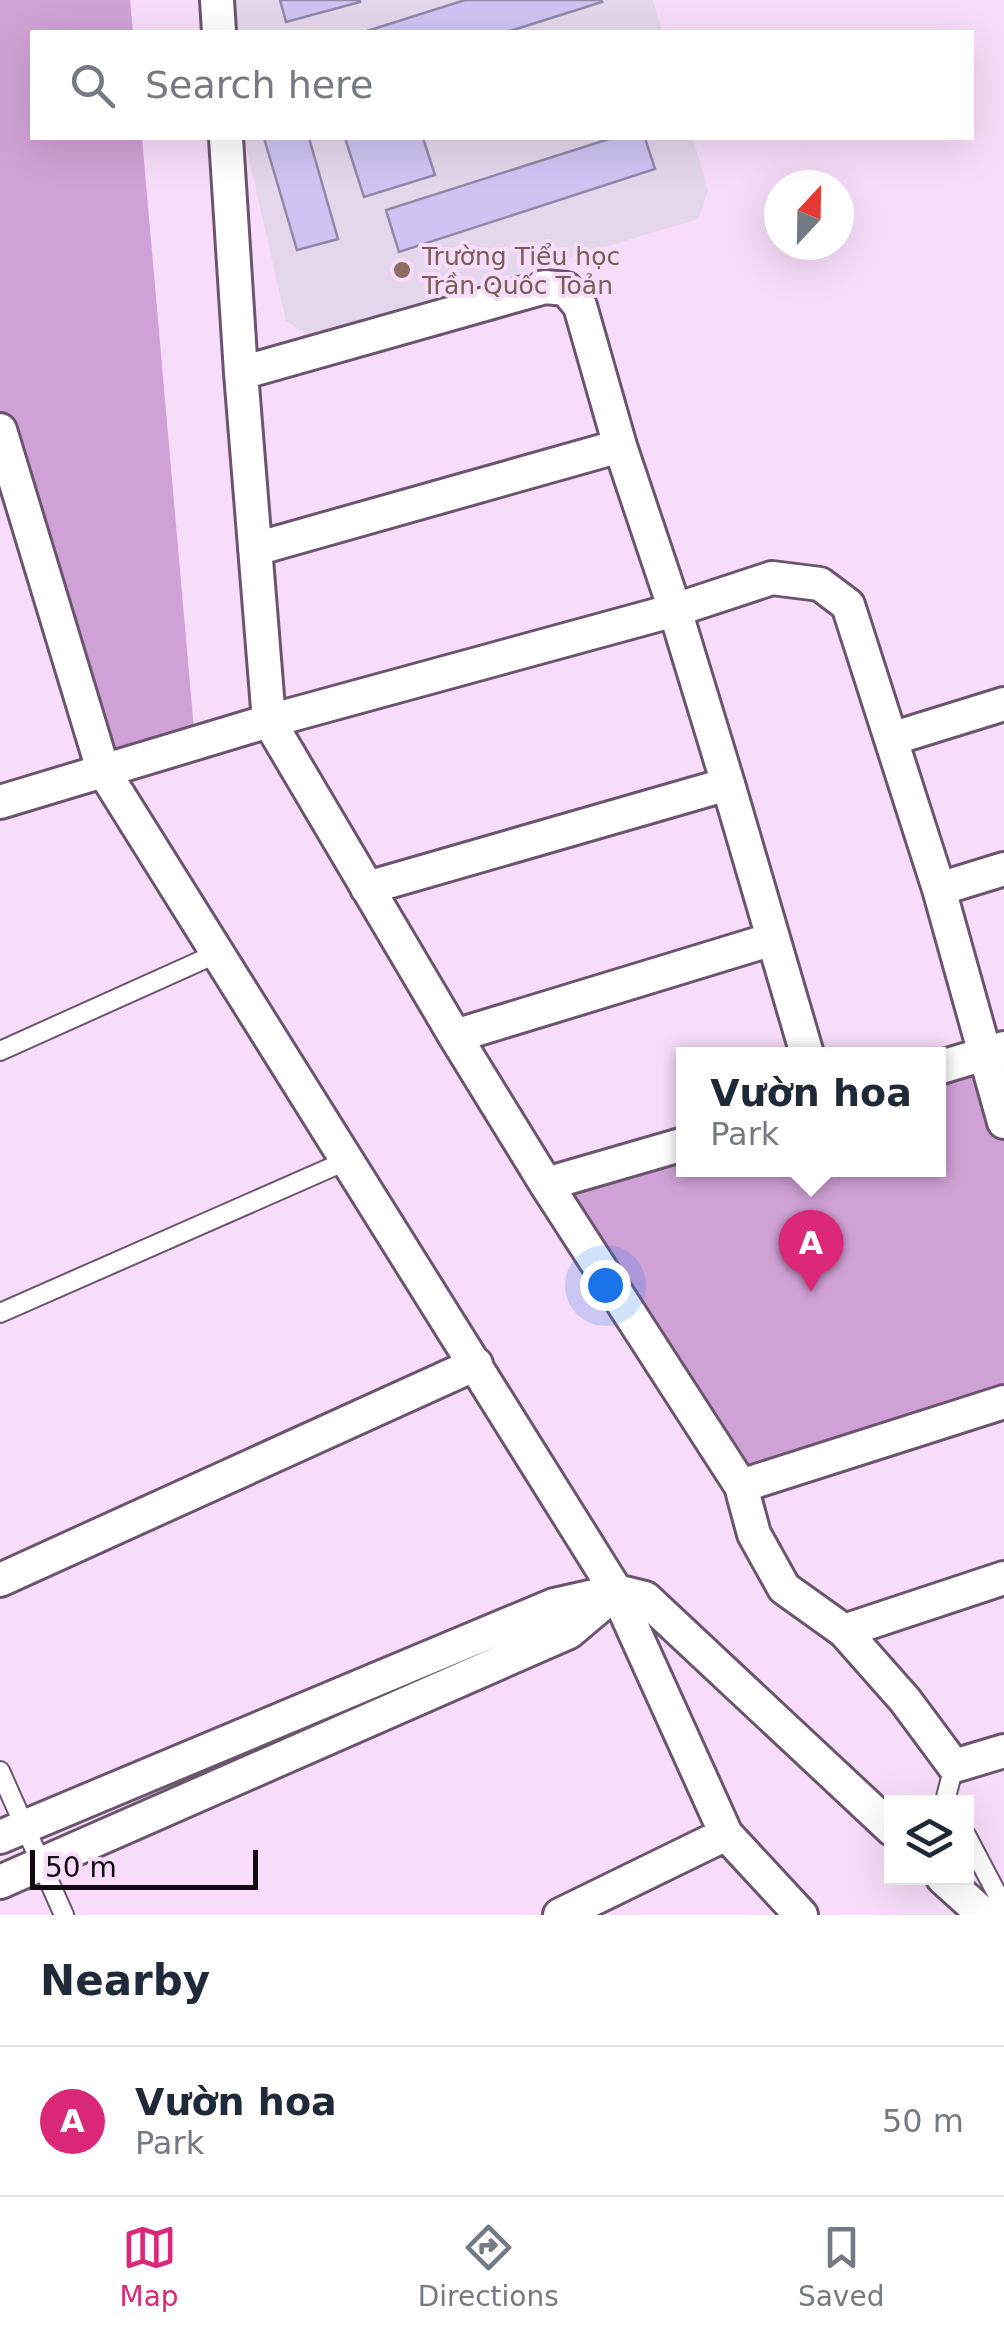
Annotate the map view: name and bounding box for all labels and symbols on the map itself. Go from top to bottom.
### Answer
north arrow [764,170,854,260]
place label: Trường Tiểu học Trần Quốc Toản [421,242,620,300]
marker: Trường Tiểu học Trần Quốc Toản [391,259,413,281]
pin: A [778,1210,844,1292]
your location [580,1260,631,1311]
scale bar [30,1845,258,1890]

